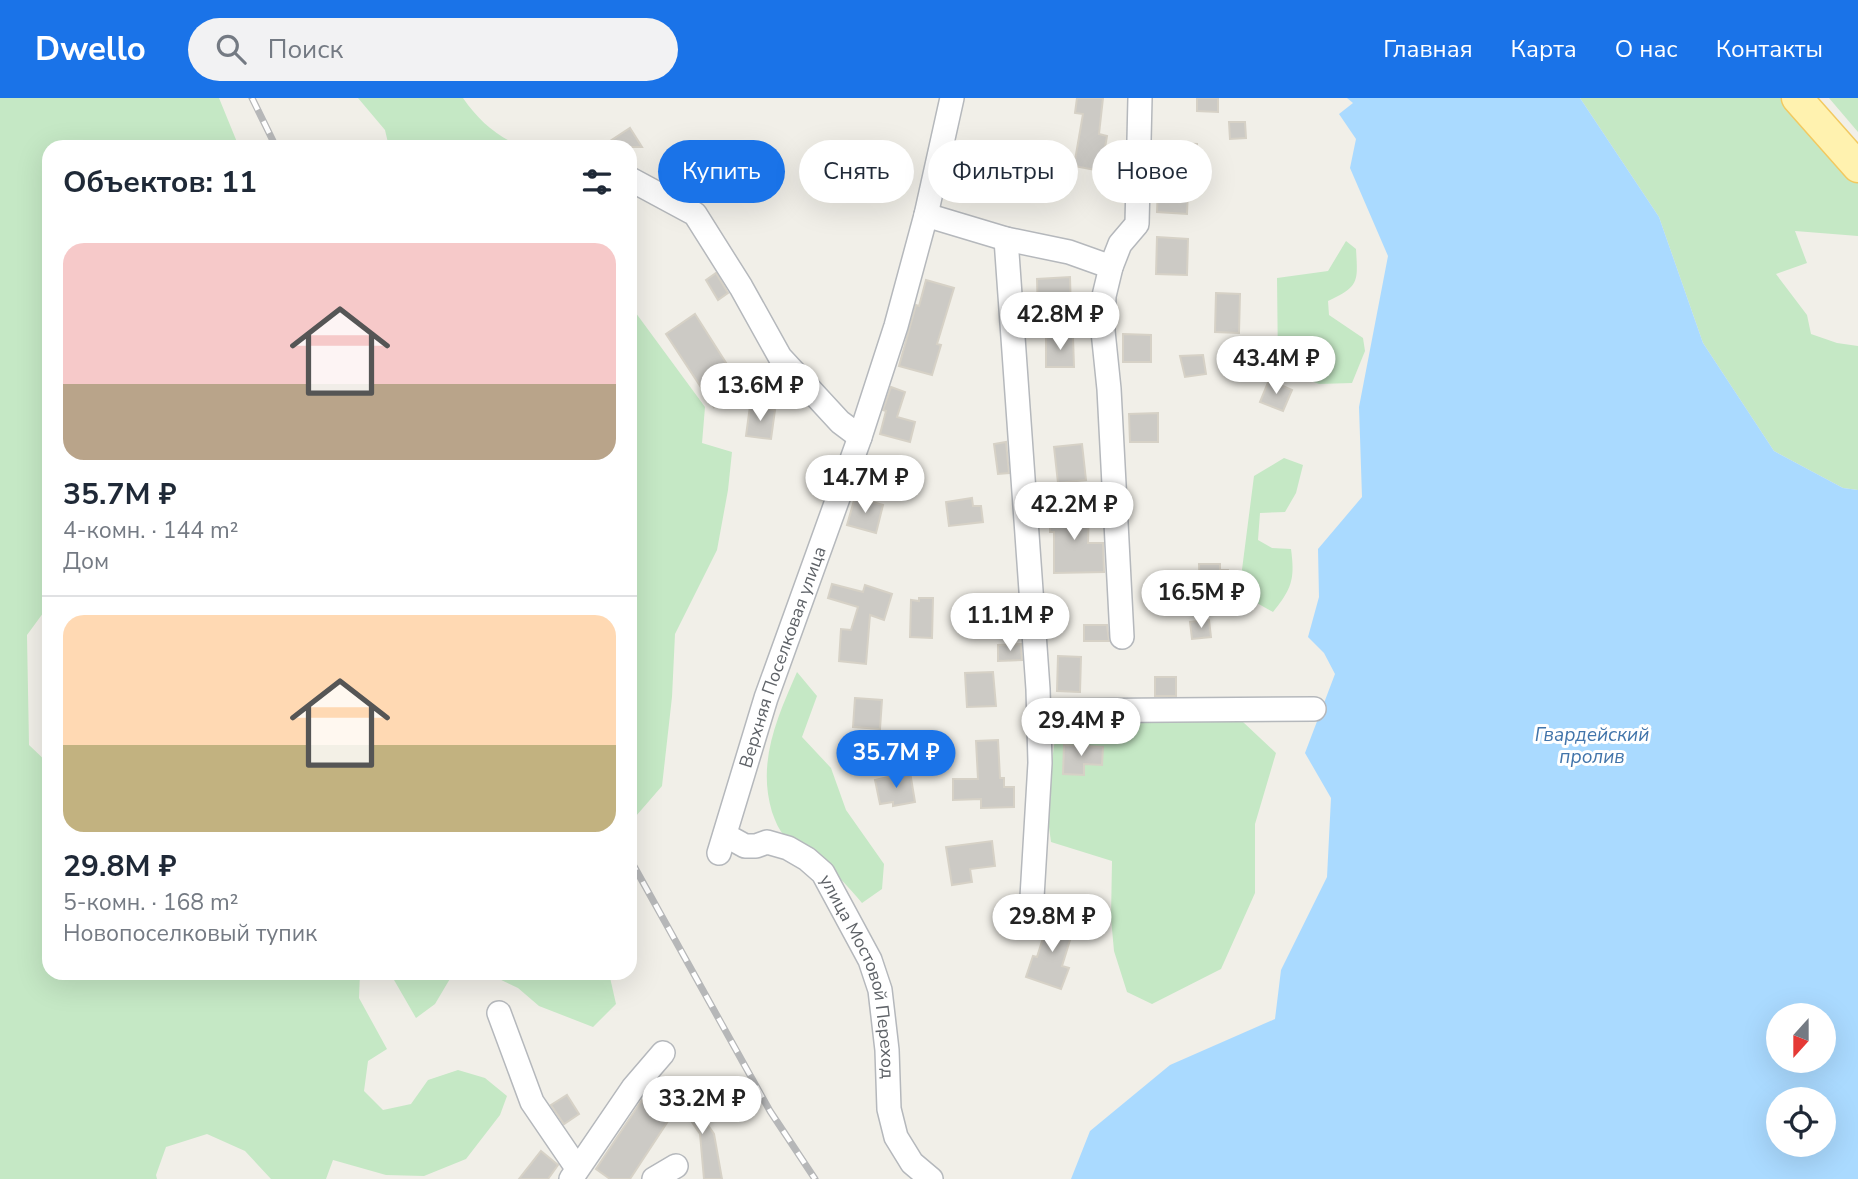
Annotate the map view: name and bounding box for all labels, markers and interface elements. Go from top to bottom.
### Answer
search box [188,18,678,81]
text: Dwello [35,27,146,72]
icon: search [212,30,250,68]
text: Поиск [268,32,343,67]
text: Главная [1383,33,1473,65]
text: Карта [1511,33,1577,65]
text: О нас [1615,33,1678,65]
text: Контакты [1716,33,1823,65]
chip: Купить [658,140,785,203]
chip: Снять [799,140,914,203]
chip: Фильтры [928,140,1078,203]
chip: Новое [1092,140,1212,203]
text: Объектов: 11 [63,162,257,203]
icon: filters [578,163,616,201]
icon: home [277,288,403,414]
pin: 42.8M ₽ [995,292,1125,352]
text: 42.8M ₽ [1016,299,1104,330]
pin: 43.4M ₽ [1211,336,1341,396]
text: 43.4M ₽ [1232,343,1320,374]
pin: 13.6M ₽ [695,364,825,423]
text: 13.6M ₽ [716,370,804,401]
pin: 14.7M ₽ [800,456,930,515]
text: 14.7M ₽ [821,462,909,493]
text: 35.7M ₽ [63,474,177,515]
pin: 42.2M ₽ [1009,482,1139,542]
text: 42.2M ₽ [1030,489,1118,520]
text: 4-комн. · 144 m² [63,515,238,546]
street label: Верхняя Поселковая улица [733,543,832,771]
text: Дом [63,546,109,577]
pin: 16.5M ₽ [1136,570,1266,630]
text: 16.5M ₽ [1157,577,1245,608]
pin: 11.1M ₽ [945,594,1075,653]
text: 11.1M ₽ [966,600,1054,631]
icon: home [277,660,403,786]
pin: 29.4M ₽ [1016,698,1146,758]
text: 29.4M ₽ [1037,705,1125,736]
water label: Гвардейский пролив [1535,722,1649,770]
pin: 35.7M ₽ [831,730,961,790]
text: 35.7M ₽ [852,737,940,768]
text: 29.8M ₽ [63,846,177,887]
street label: улица Мостовой Переход [814,870,900,1079]
text: 5-комн. · 168 m² [63,887,238,918]
pin: 29.8M ₽ [987,894,1117,954]
text: 29.8M ₽ [1008,901,1096,932]
text: Новопоселковый тупик [63,918,317,949]
north arrow [1766,1003,1836,1073]
map controls [1766,1003,1836,1157]
pin: 33.2M ₽ [637,1076,767,1136]
text: 33.2M ₽ [658,1083,746,1114]
button: locate [1766,1087,1836,1157]

